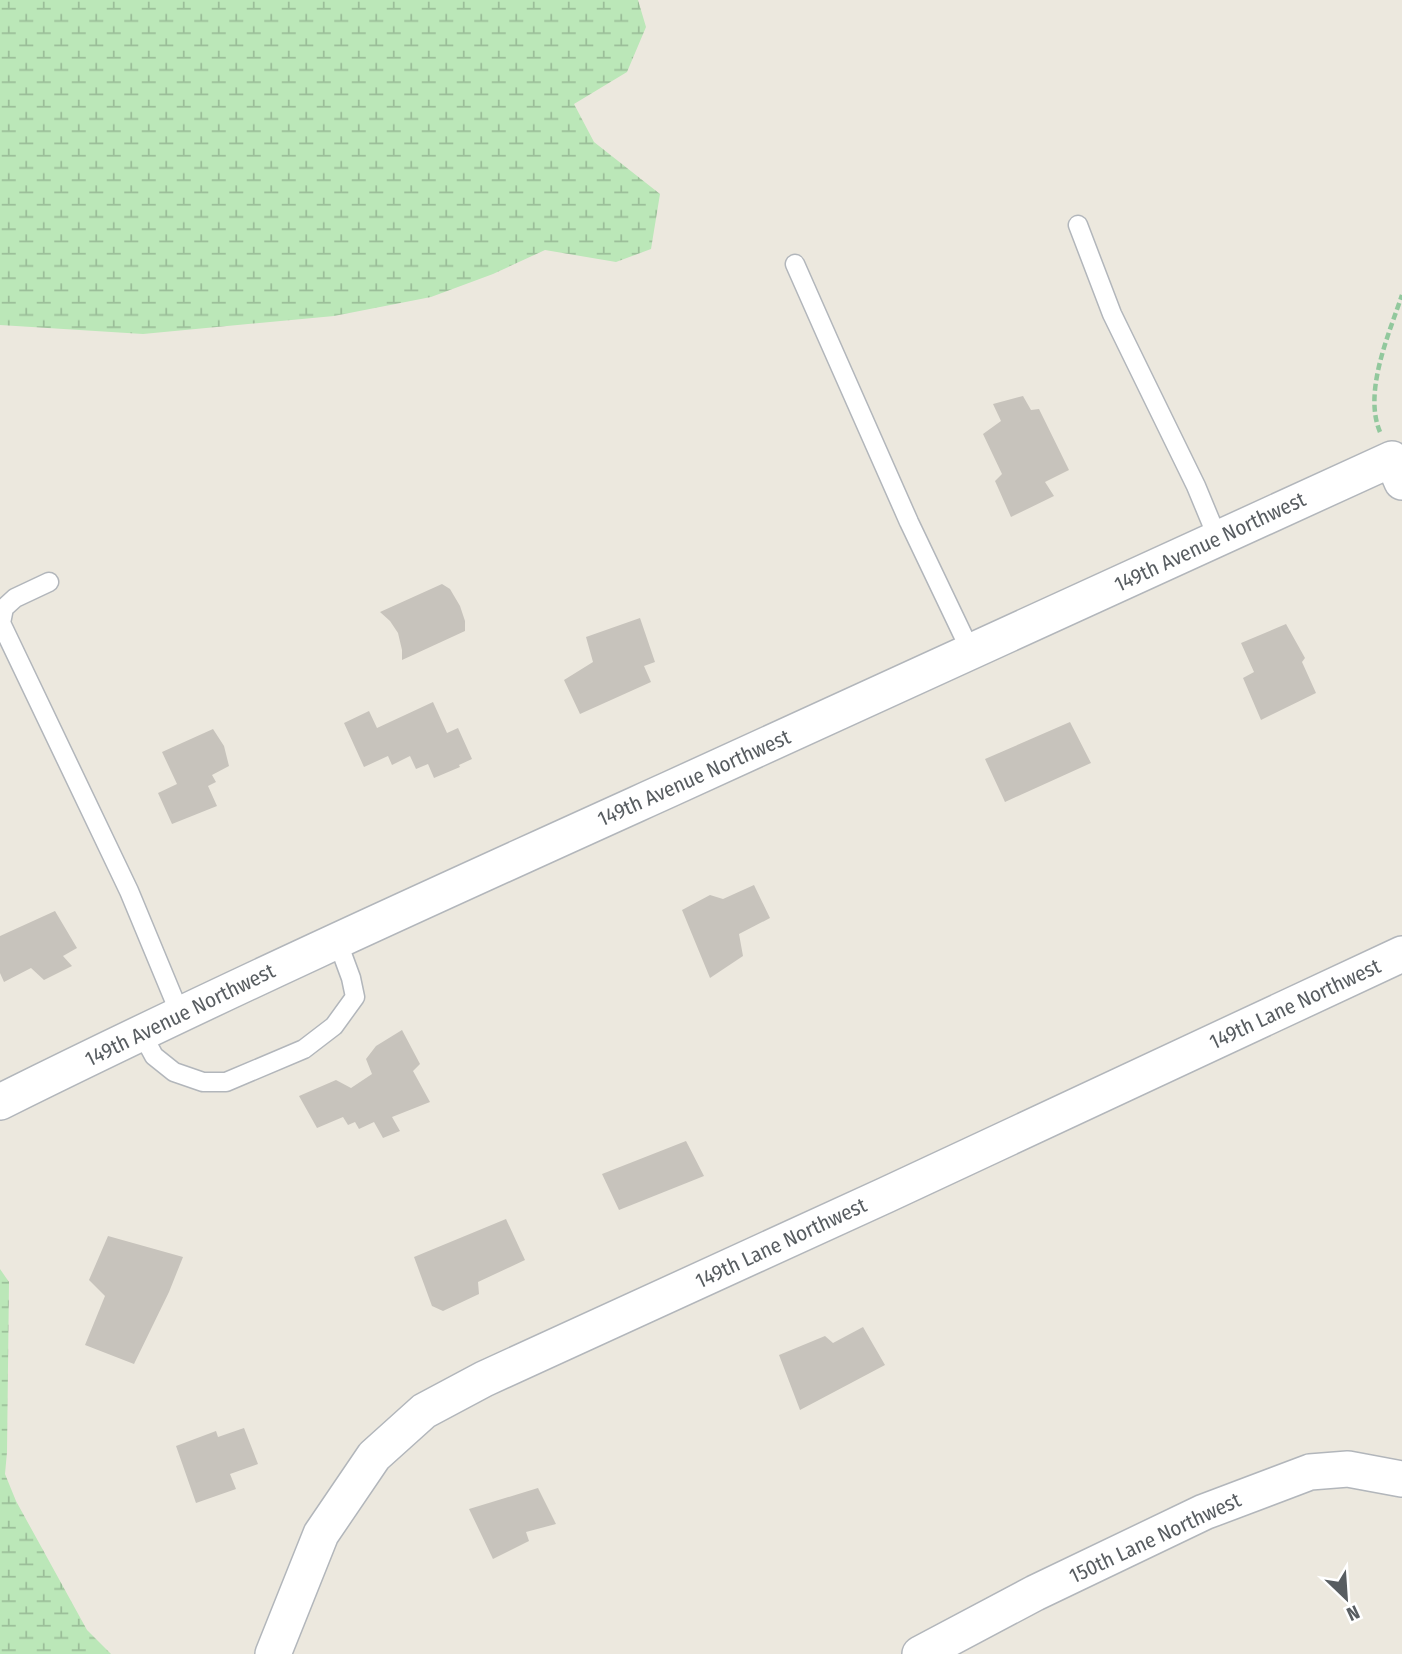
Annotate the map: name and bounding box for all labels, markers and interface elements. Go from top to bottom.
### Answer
street label: 149th Avenue Northwest [1110,486,1310,598]
street label: 149th Avenue Northwest [594,724,794,832]
street label: 149th Lane Northwest [1205,953,1385,1055]
street label: 149th Avenue Northwest [81,958,279,1072]
street label: 149th Lane Northwest [691,1192,871,1294]
street label: 150th Lane Northwest [1065,1487,1245,1589]
north arrow [1311,1563,1381,1633]
text: N [1343,1600,1363,1626]

